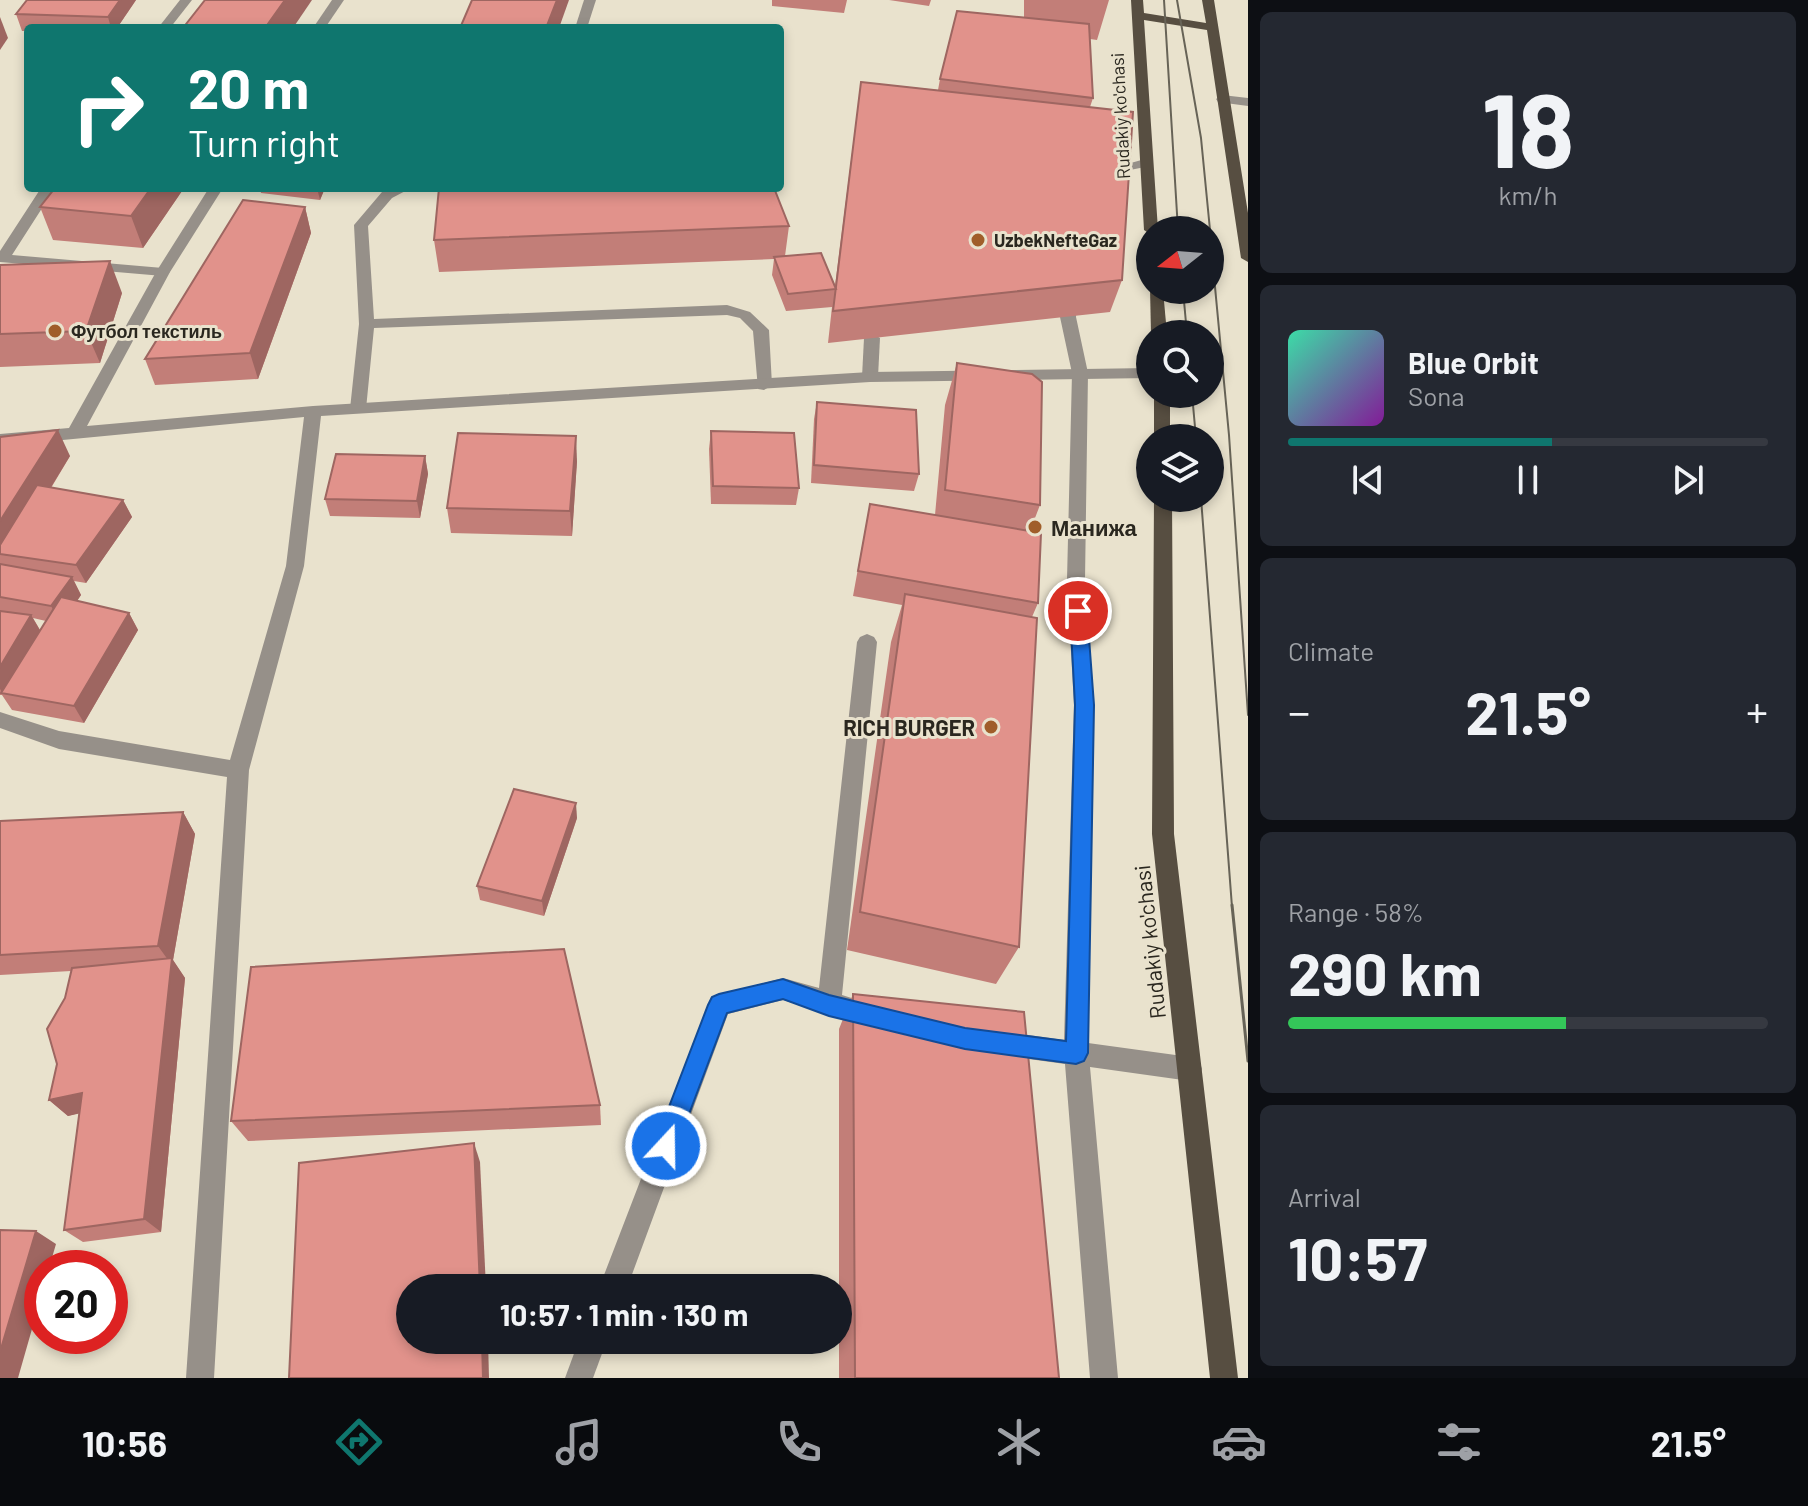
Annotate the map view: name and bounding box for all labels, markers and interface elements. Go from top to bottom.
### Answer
street label: Rudakiy ko'chasi [1106,52,1134,180]
text: 20 m [188,53,309,120]
icon: right [56,56,160,160]
text: 18 [1481,64,1575,189]
text: Turn right [188,121,340,164]
text: km/h [1499,179,1557,210]
north arrow [1136,216,1224,304]
map controls [1136,216,1224,512]
place label: UzbekNefteGaz [994,229,1117,251]
marker: UzbekNefteGaz [969,231,987,249]
place label: Футбол текстиль [71,320,222,342]
button: search [1136,320,1224,408]
marker: Футбол текстиль [46,322,64,340]
text: Blue Orbit [1408,344,1539,380]
text: Sona [1408,380,1465,411]
button: layers [1136,424,1224,512]
icon: previous [1346,458,1390,502]
icon: pause [1506,458,1550,502]
icon: next [1666,458,1710,502]
place label: Манижа [1051,514,1138,540]
marker: Манижа [1026,518,1044,536]
pin [1044,577,1112,645]
icon: arrive [1056,589,1100,633]
text: Climate [1288,635,1374,666]
text: 21.5° [1465,675,1591,747]
text: − [1288,684,1310,737]
text: + [1746,684,1768,737]
place label: RICH BURGER [843,714,975,740]
marker: RICH BURGER [982,718,1000,736]
street label: Rudakiy ko'chasi [1128,864,1170,1020]
text: Range · 58% [1288,896,1424,927]
text: 290 km [1288,936,1482,1008]
position arrow [624,1104,708,1188]
text: Arrival [1288,1181,1361,1212]
text: 10:57 [1288,1221,1427,1293]
speed limit sign: 20 [24,1250,128,1354]
text: 10:57 · 1 min · 130 m [500,1296,748,1332]
icon: directions [331,1414,387,1470]
icon: music [551,1414,607,1470]
icon: phone [771,1414,827,1470]
icon: climate [991,1414,1047,1470]
icon: car [1211,1414,1267,1470]
icon: filters [1431,1414,1487,1470]
text: 10:56 [82,1421,167,1464]
text: 21.5° [1651,1421,1726,1464]

